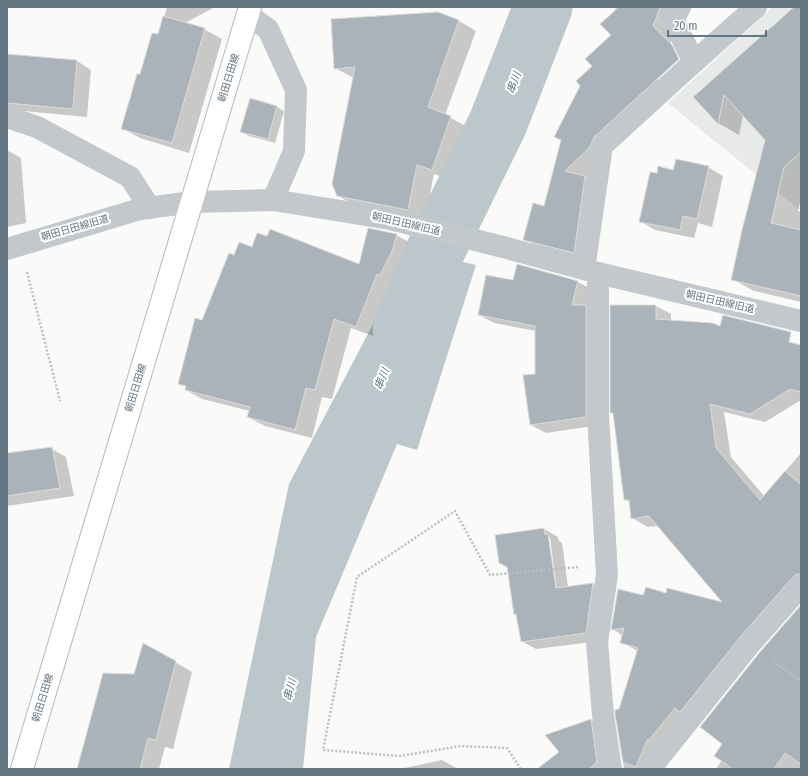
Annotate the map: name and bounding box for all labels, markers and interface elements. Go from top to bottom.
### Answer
scale bar [668,12,766,38]
text: 20 m [674,19,698,33]
street label: 朝田日田線 [216,52,242,104]
water label: 串川 [504,69,524,96]
street label: 朝田日田線旧道 [371,210,441,238]
street label: 朝田日田線旧道 [40,213,110,243]
street label: 朝田日田線旧道 [685,288,755,316]
street label: 朝田日田線 [123,362,149,414]
water label: 串川 [372,365,393,392]
street label: 朝田日田線 [30,672,56,724]
water label: 串川 [281,677,299,702]

